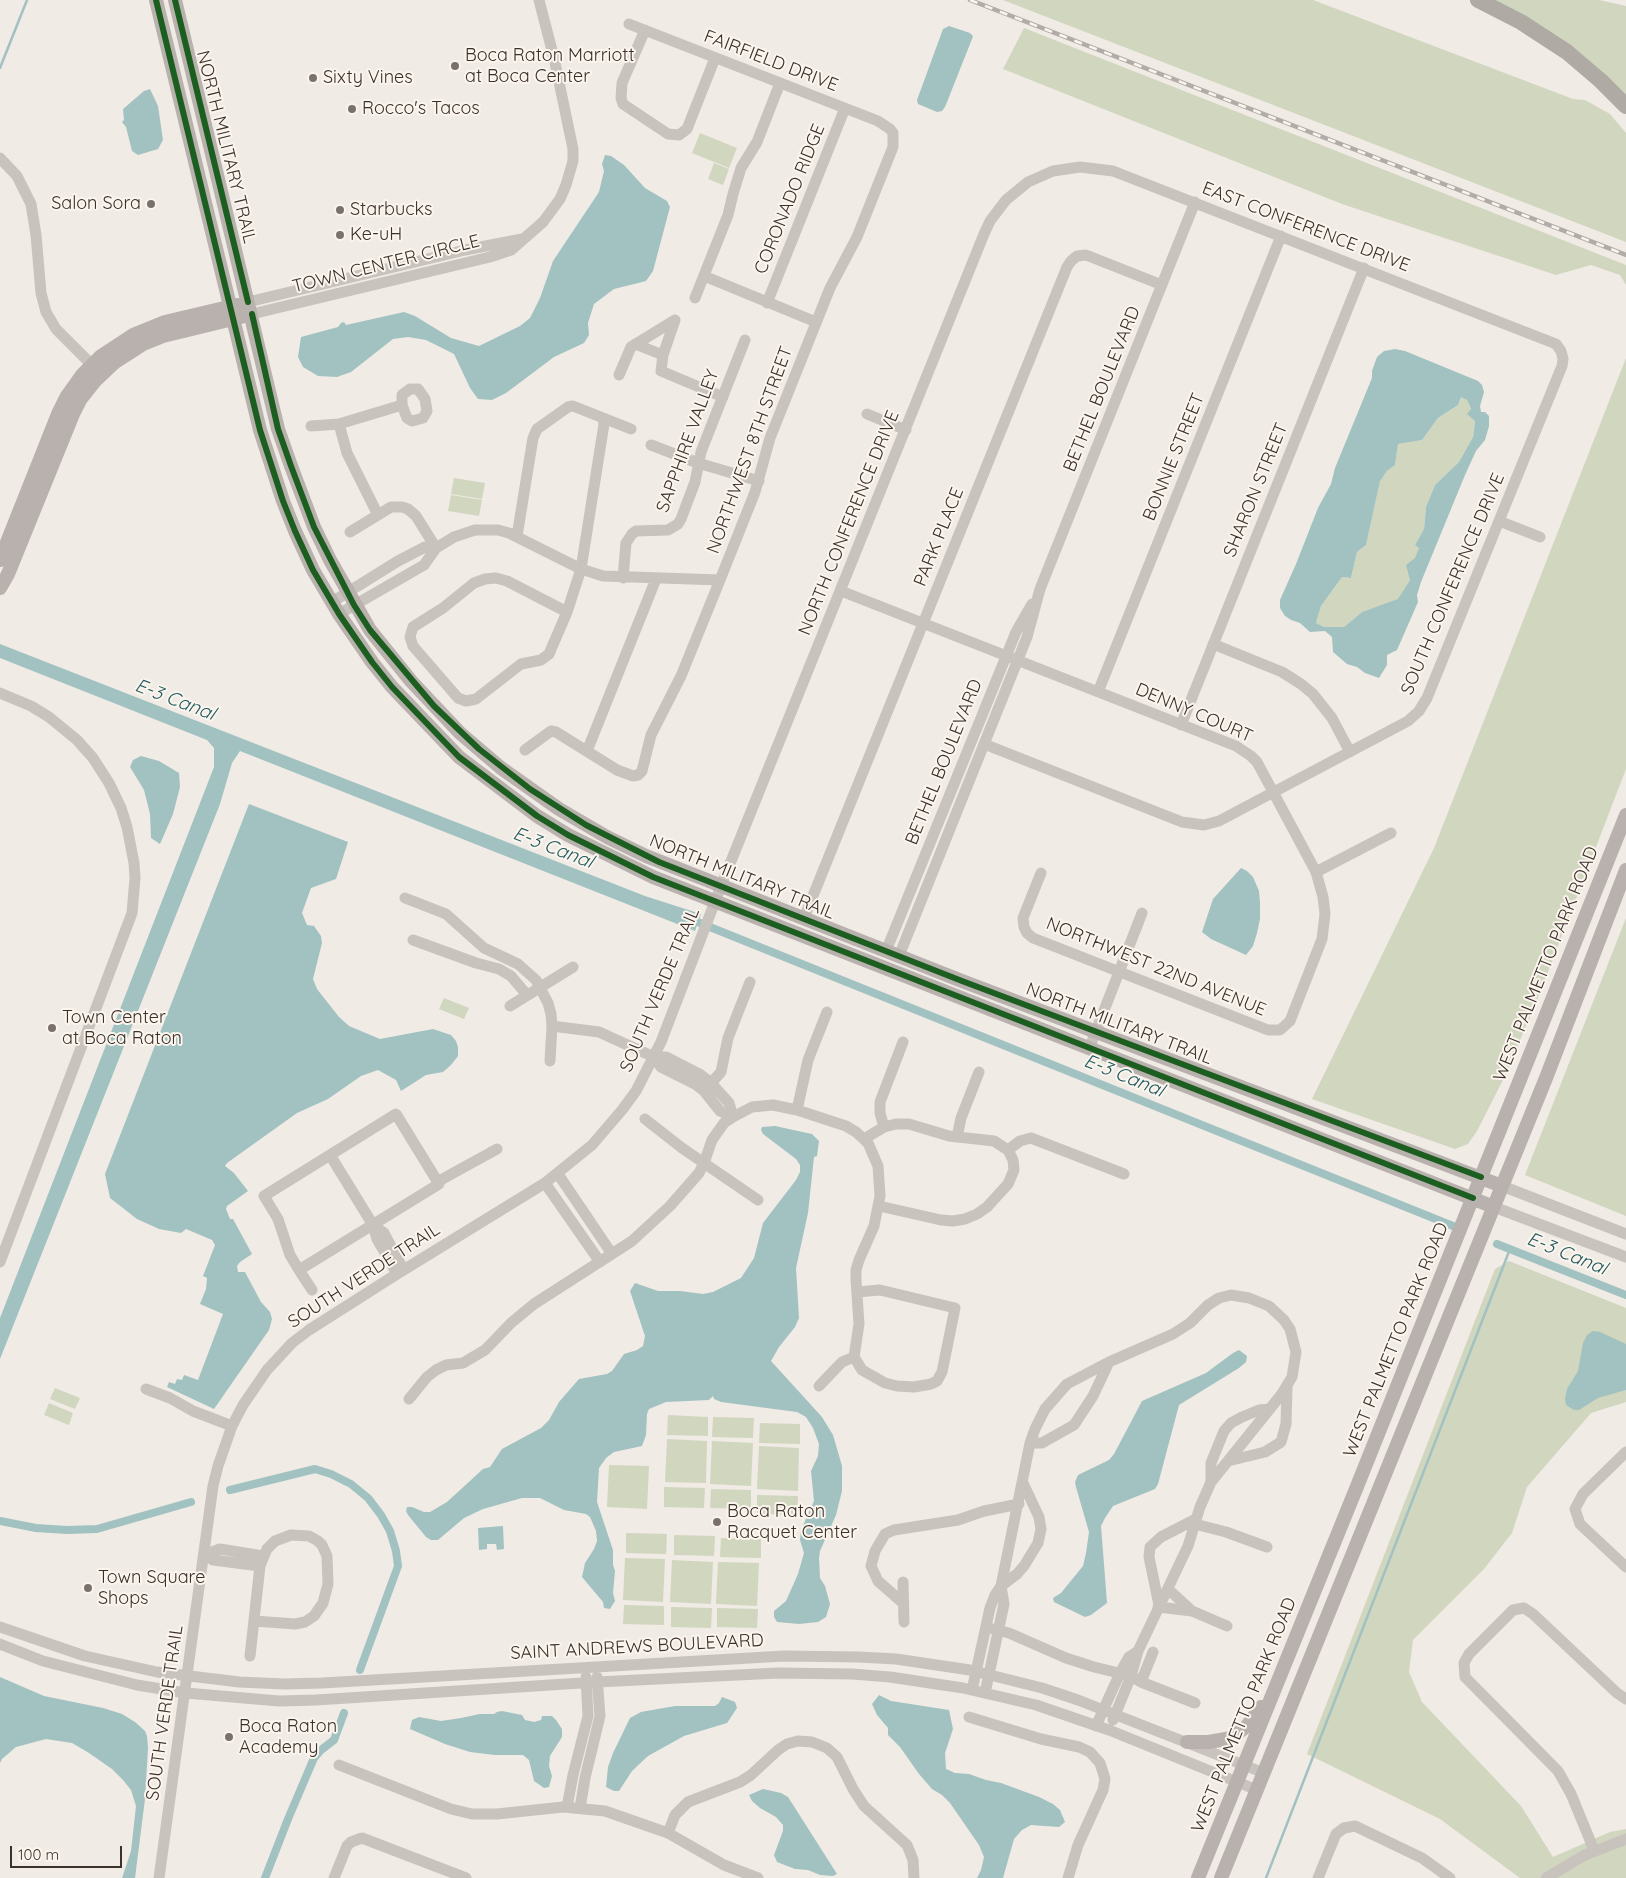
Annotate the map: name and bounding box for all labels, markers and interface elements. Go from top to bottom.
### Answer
street label: FAIRFIELD DRIVE [701,25,841,97]
place label: Boca Raton Marriott at Boca Center [465,45,635,88]
street label: NORTH MILITARY TRAIL [192,48,260,246]
marker: Boca Raton Marriott at Boca Center [449,60,461,72]
place label: Sixty Vines [323,67,413,89]
marker: Sixty Vines [307,72,319,84]
place label: Rocco's Tacos [362,98,480,120]
marker: Rocco's Tacos [346,103,358,115]
street label: CORONADO RIDGE [750,121,830,277]
street label: EAST CONFERENCE DRIVE [1199,177,1413,277]
place label: Salon Sora [51,193,141,215]
marker: Salon Sora [145,198,157,210]
place label: Starbucks [350,199,433,221]
marker: Starbucks [334,204,346,216]
place label: Ke-uH [350,224,402,246]
marker: Ke-uH [334,229,346,241]
street label: TOWN CENTER CIRCLE [290,230,482,298]
street label: BETHEL BOULEVARD [1059,303,1145,475]
street label: NORTHWEST 8TH STREET [702,343,798,557]
street label: SAPPHIRE VALLEY [652,367,724,515]
street label: BONNIE STREET [1139,390,1209,524]
street label: NORTH CONFERENCE DRIVE [794,407,904,639]
street label: SHARON STREET [1219,420,1293,560]
street label: SOUTH CONFERENCE DRIVE [1396,470,1510,698]
street label: PARK PLACE [909,484,969,590]
water label: E-3 Canal [132,674,218,726]
street label: BETHEL BOULEVARD [901,676,987,848]
street label: DENNY COURT [1132,679,1256,747]
water label: E-3 Canal [510,822,596,874]
street label: NORTH MILITARY TRAIL [646,830,838,924]
street label: WEST PALMETTO PARK ROAD [1489,843,1603,1085]
street label: SOUTH VERDE TRAIL [616,905,704,1075]
street label: NORTHWEST 22ND AVENUE [1043,913,1269,1021]
street label: NORTH MILITARY TRAIL [1023,978,1215,1070]
place label: Town Center at Boca Raton [62,1007,182,1050]
marker: Town Center at Boca Raton [46,1022,58,1034]
water label: E-3 Canal [1081,1050,1167,1102]
street label: SOUTH VERDE TRAIL [284,1219,444,1333]
street label: WEST PALMETTO PARK ROAD [1339,1219,1453,1461]
water label: E-3 Canal [1524,1228,1610,1280]
place label: Boca Raton Racquet Center [727,1501,857,1544]
marker: Boca Raton Racquet Center [711,1516,723,1528]
place label: Town Square Shops [98,1567,205,1610]
marker: Town Square Shops [82,1582,94,1594]
street label: WEST PALMETTO PARK ROAD [1187,1594,1301,1836]
street label: SOUTH VERDE TRAIL [142,1624,188,1802]
street label: SAINT ANDREWS BOULEVARD [510,1630,764,1664]
place label: Boca Raton Academy [239,1716,337,1758]
marker: Boca Raton Academy [223,1731,235,1743]
scale bar [12,1836,125,1868]
text: 100 m [18,1845,59,1864]

